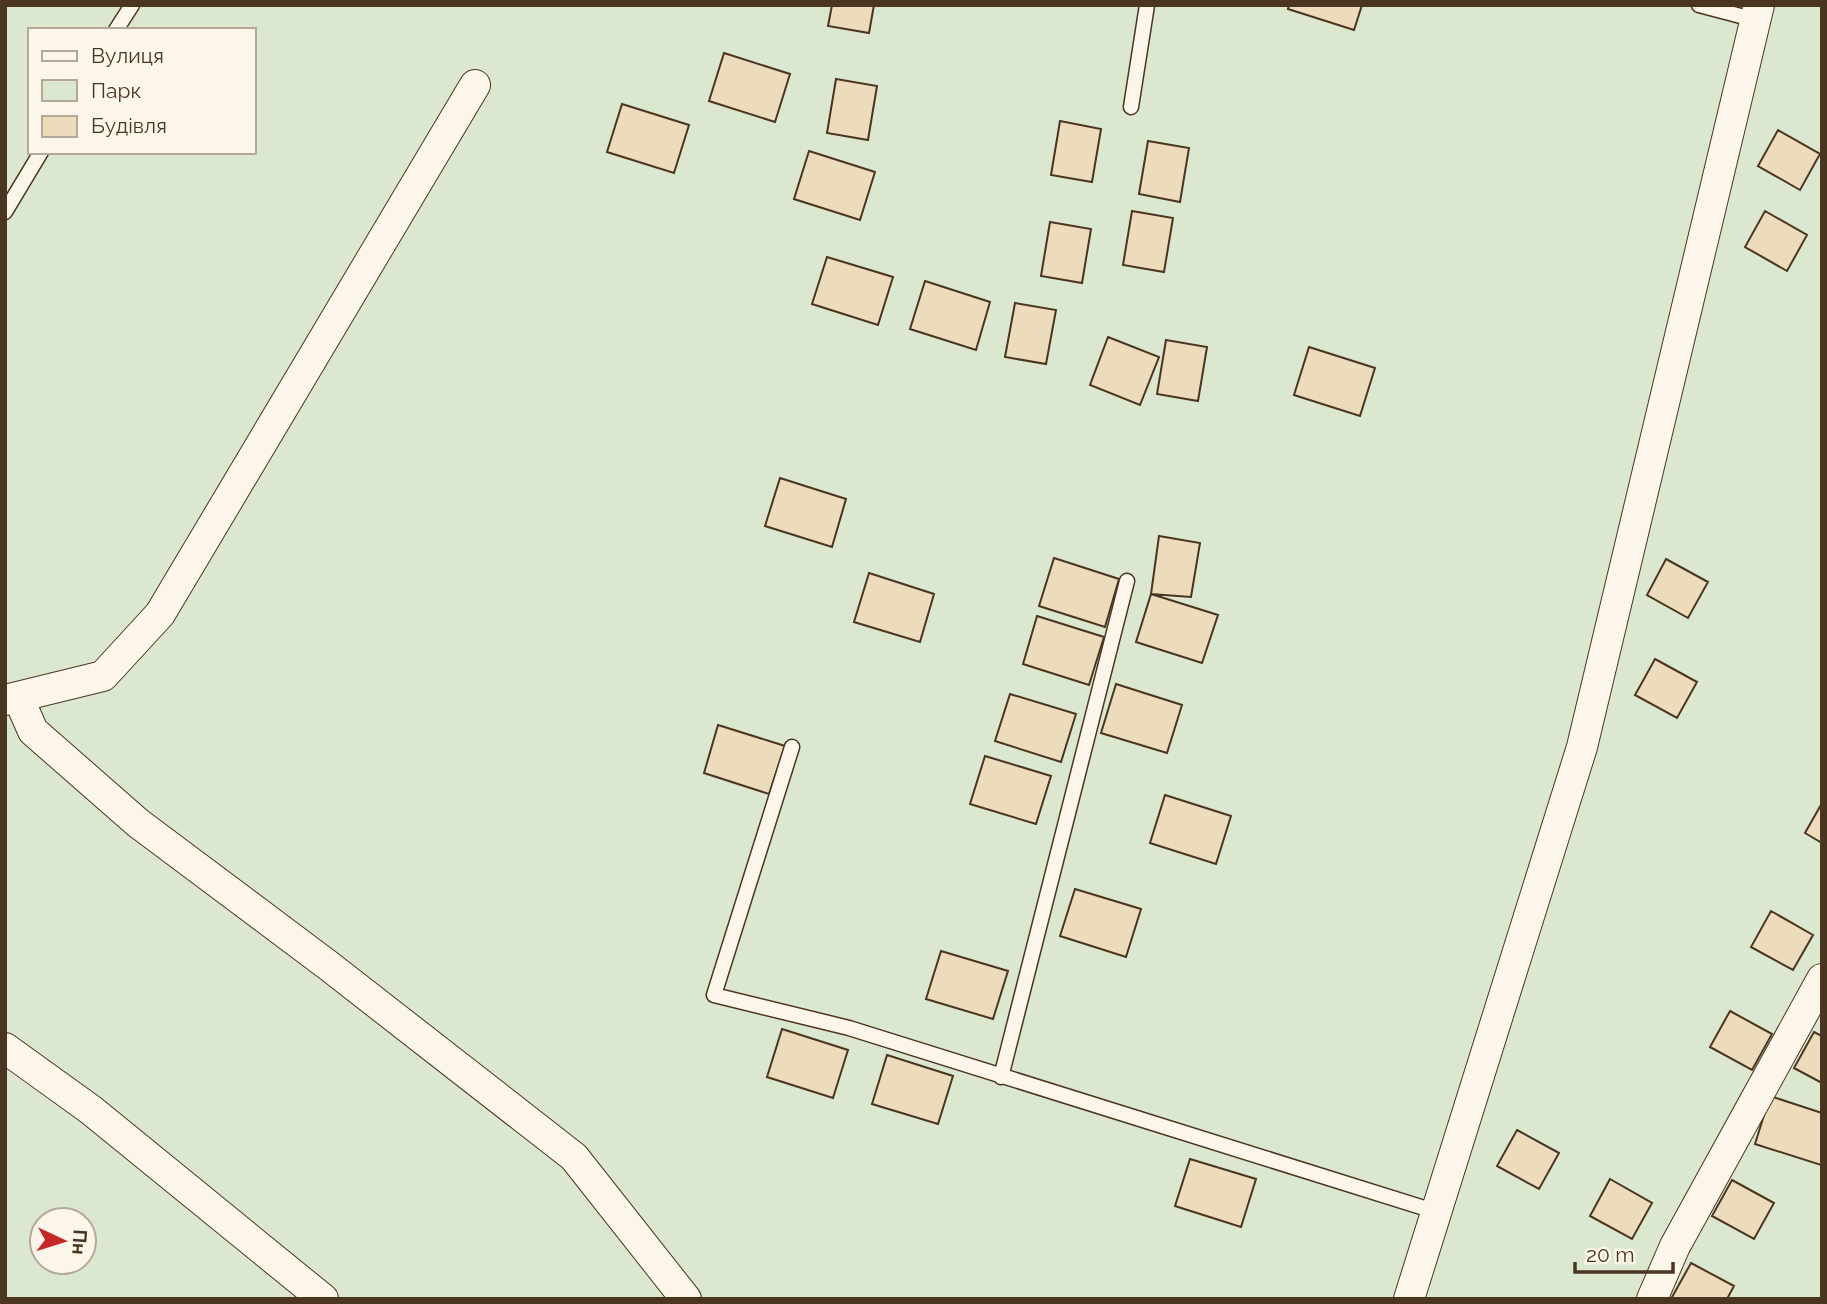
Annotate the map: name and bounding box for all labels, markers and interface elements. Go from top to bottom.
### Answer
legend [28,28,256,154]
text: Вулиця [91,43,164,68]
text: Парк [91,78,141,103]
text: Будівля [91,113,167,138]
north arrow [28,1206,98,1276]
text: Пн [68,1229,92,1256]
scale bar [1575,1230,1673,1274]
text: 20 m [1586,1242,1634,1267]

